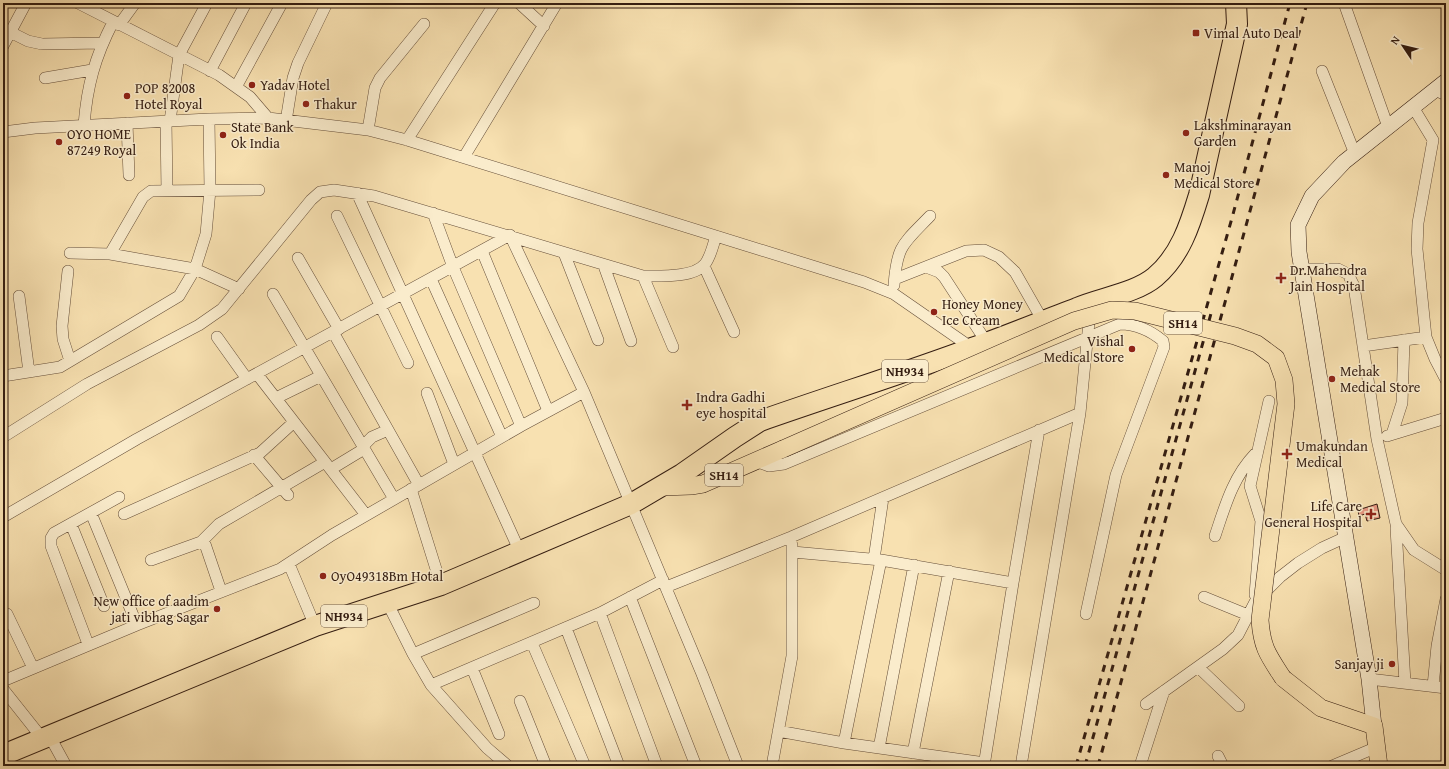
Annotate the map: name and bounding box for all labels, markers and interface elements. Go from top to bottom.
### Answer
place label: Vimal Auto Deal [1204,23,1299,43]
north arrow [1383,26,1423,66]
marker: Vimal Auto Deal [1191,28,1201,38]
text: N [1386,32,1404,48]
place label: Yadav Hotel [260,75,330,95]
place label: POP 82008 Hotel Royal [135,78,203,114]
marker: Yadav Hotel [247,80,257,90]
marker: POP 82008 Hotel Royal [122,91,132,101]
place label: Thakur [314,94,357,114]
marker: Thakur [301,99,311,109]
place label: Lakshminarayan Garden [1194,115,1291,151]
place label: State Bank Ok India [231,117,294,153]
place label: OYO HOME 87249 Royal [67,124,136,160]
marker: Lakshminarayan Garden [1181,128,1191,138]
marker: State Bank Ok India [218,130,228,140]
marker: OYO HOME 87249 Royal [54,137,64,147]
place label: Manoj Medical Store [1174,157,1255,193]
marker: Manoj Medical Store [1161,170,1171,180]
place label: Dr.Mahendra Jain Hospital [1288,260,1367,296]
marker: Dr.Mahendra Jain Hospital [1275,272,1287,284]
place label: Honey Money Ice Cream [942,294,1023,330]
marker: Honey Money Ice Cream [929,307,939,317]
road number: SH14 [1164,312,1202,334]
place label: Vishal Medical Store [1044,331,1124,367]
marker: Vishal Medical Store [1127,344,1137,354]
road number: NH934 [882,360,928,382]
place label: Mehak Medical Store [1340,361,1421,397]
marker: Mehak Medical Store [1327,374,1337,384]
place label: Indra Gadhi eye hospital [696,387,767,423]
marker: Indra Gadhi eye hospital [681,399,693,411]
place label: Umakundan Medical [1296,436,1368,472]
marker: Umakundan Medical [1281,448,1293,460]
road number: SH14 [705,464,743,486]
place label: Life Care General Hospital [1265,496,1362,532]
marker: Life Care General Hospital [1365,508,1377,520]
place label: OyO49318Bm Hotal [331,566,443,586]
marker: OyO49318Bm Hotal [318,571,328,581]
place label: New office of aadim jati vibhag Sagar [94,591,210,627]
marker: New office of aadim jati vibhag Sagar [212,604,222,614]
road number: NH934 [321,605,367,627]
place label: Sanjay ji [1335,654,1384,674]
marker: Sanjay ji [1387,659,1397,669]

